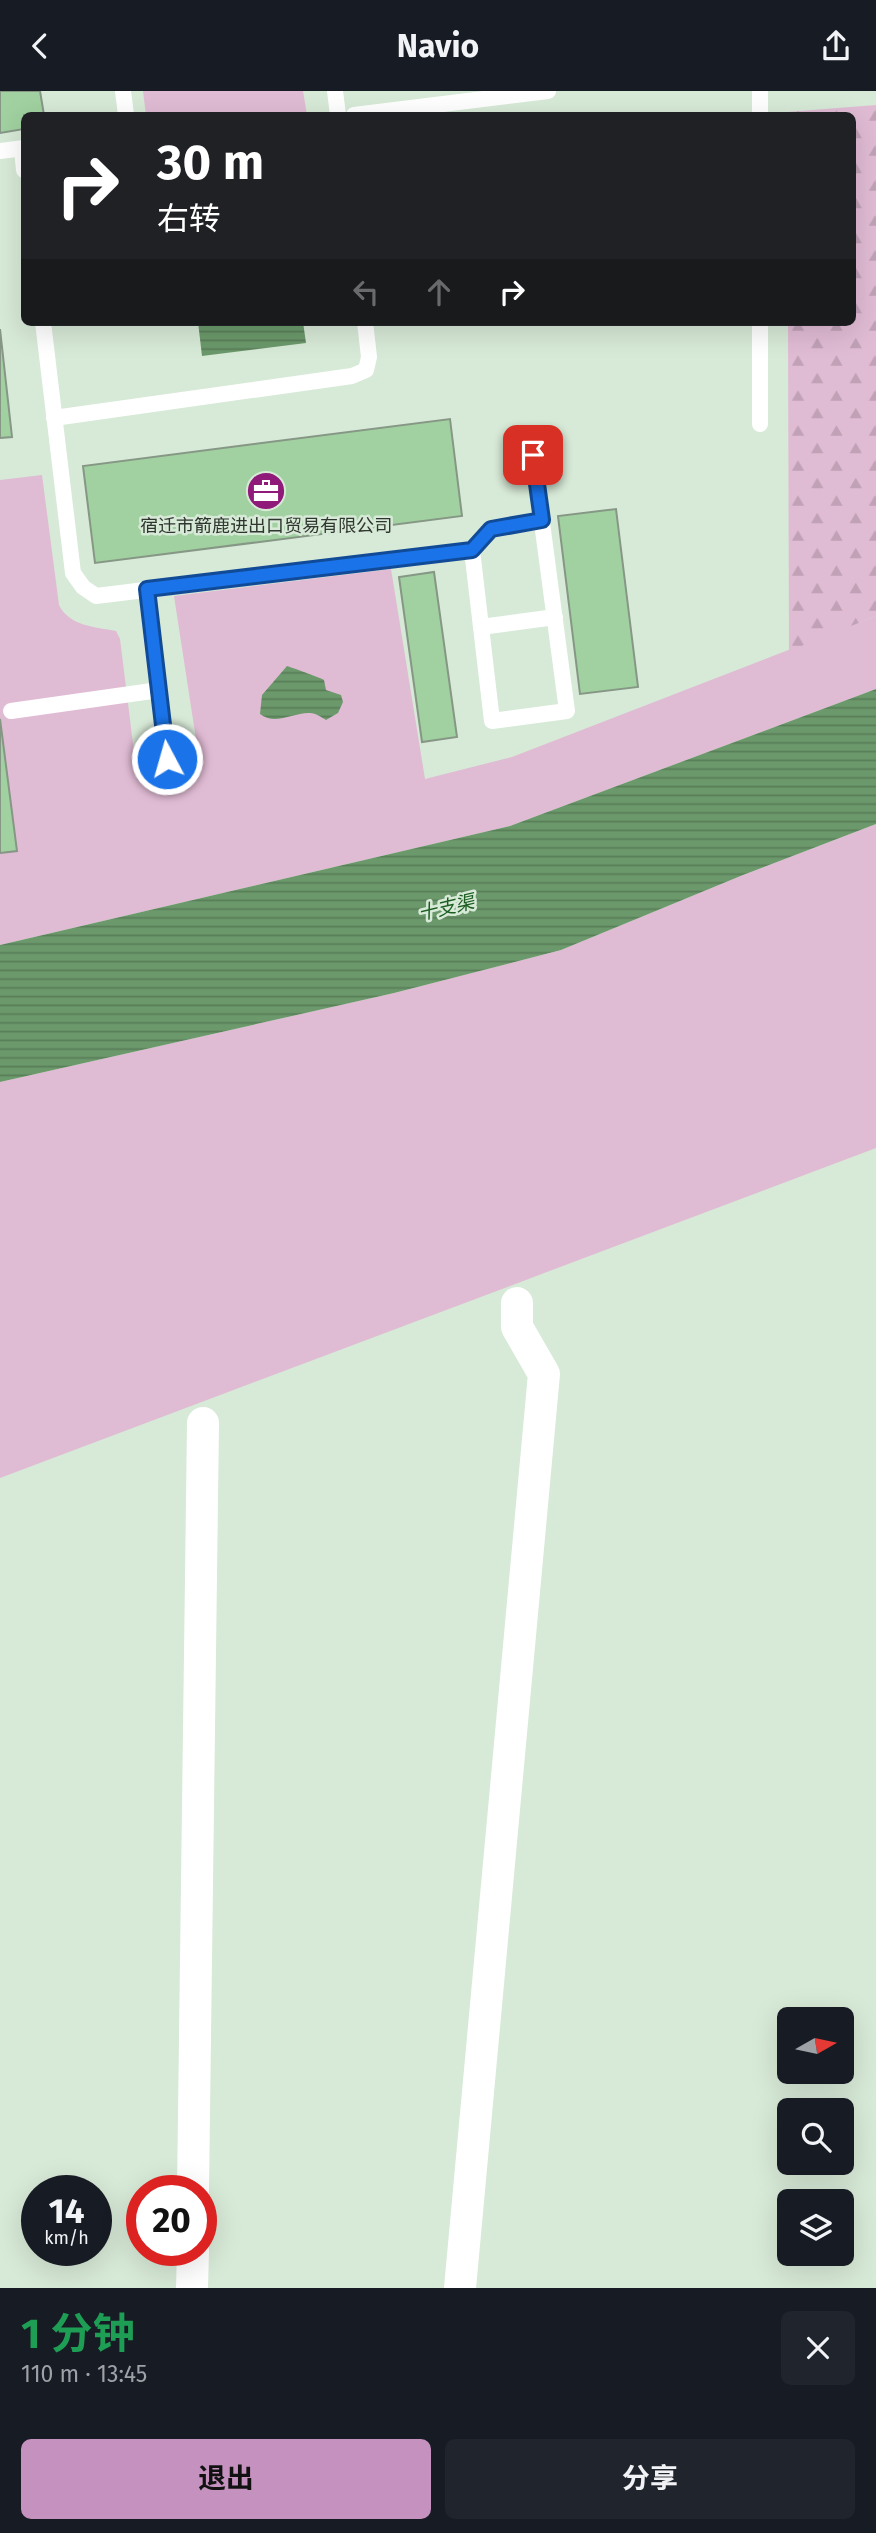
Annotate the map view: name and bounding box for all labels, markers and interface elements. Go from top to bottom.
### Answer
icon: back [21,27,59,65]
text: Navio [397,27,479,65]
icon: share [817,27,855,65]
text: 30 m [157,133,264,192]
icon: right [42,140,133,231]
text: 右转 [157,200,221,238]
icon: left [347,273,385,311]
icon: ahead [420,273,458,311]
icon: right [493,273,531,311]
pin [503,425,563,485]
icon: arrive [514,436,552,474]
office icon: 宿迁市箭鹿进出口贸易有限公司 [245,470,287,512]
place label: 宿迁市箭鹿进出口贸易有限公司 [140,515,392,537]
position arrow [130,722,204,796]
water label: 十支渠 [416,889,479,925]
north arrow [777,2007,854,2084]
map controls [777,2007,854,2266]
button: search [777,2098,854,2175]
speed limit sign: 20 [126,2175,217,2266]
button: layers [777,2189,854,2266]
text: 14 [48,2190,85,2232]
text: km/h [44,2227,89,2249]
text: 1 分钟 [21,2309,134,2359]
button: close [781,2311,855,2385]
text: 110 m · 13:45 [21,2360,147,2388]
button: 退出 [21,2439,431,2519]
button: 分享 [445,2439,855,2519]

